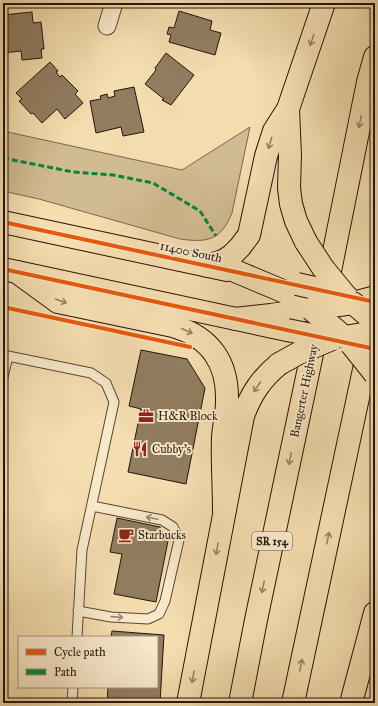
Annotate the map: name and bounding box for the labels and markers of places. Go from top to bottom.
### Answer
office icon: H&R Block [137,407,155,425]
place label: H&R Block [158,409,218,423]
restaurant icon: Cubby's [131,440,149,458]
place label: Cubby's [152,442,191,456]
cafe icon: Starbucks [117,526,135,544]
place label: Starbucks [138,528,186,542]

